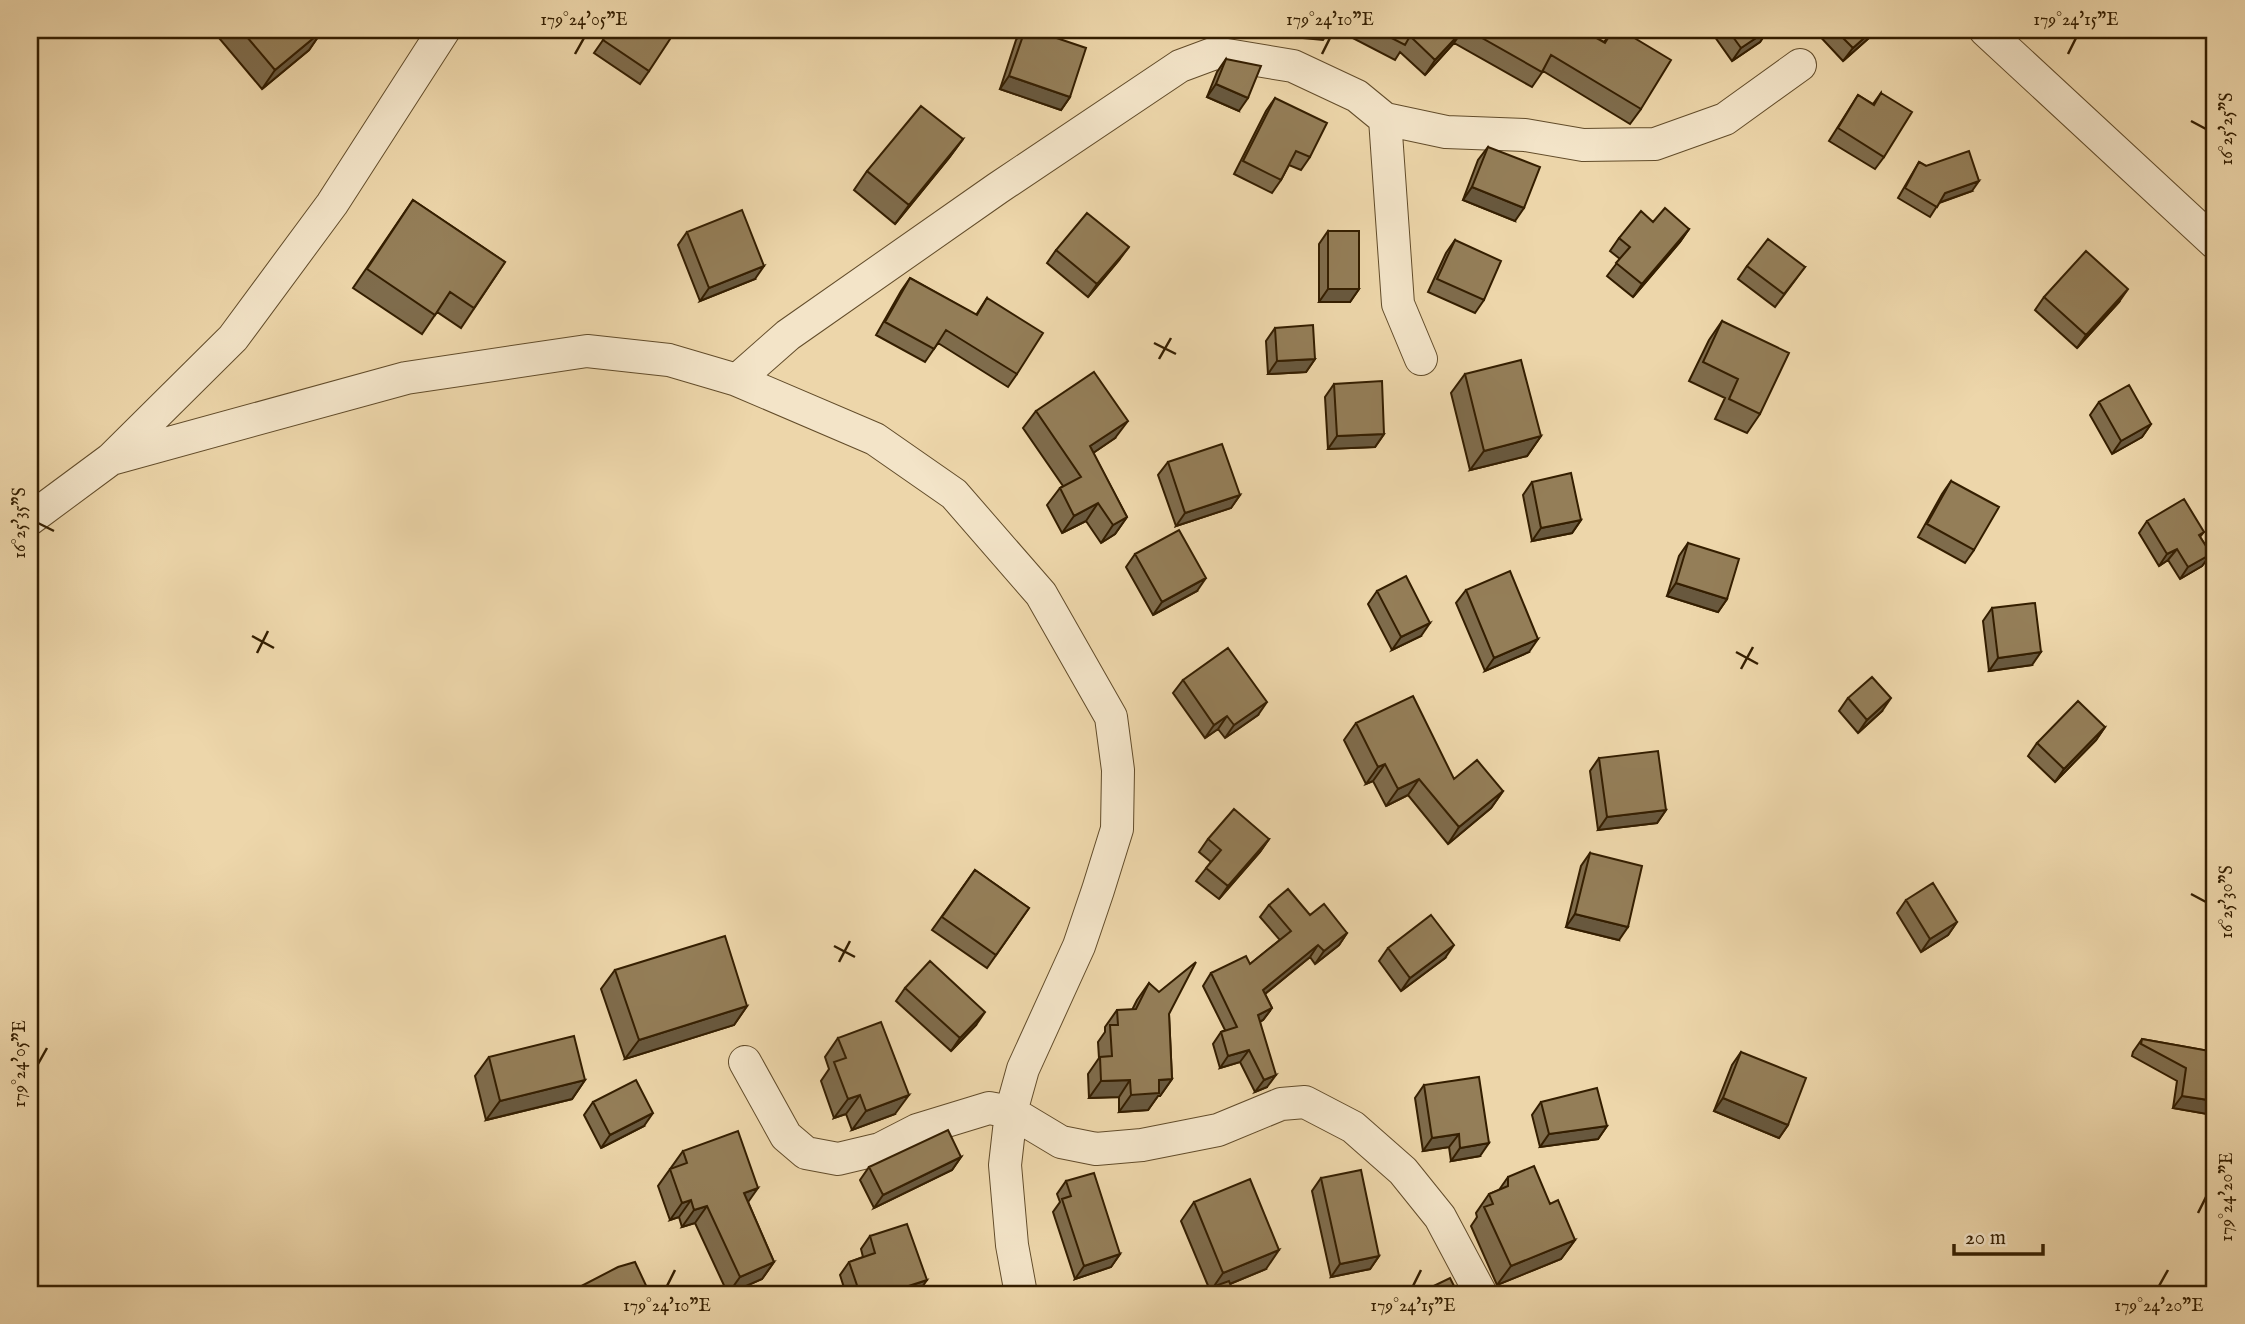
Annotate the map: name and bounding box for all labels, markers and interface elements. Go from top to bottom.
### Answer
text: 179°24'05"E [540,9,628,32]
text: 179°24'10"E [1286,9,1374,32]
text: 179°24'15"E [2033,9,2119,32]
text: 16°25'25"S [2216,93,2239,165]
text: 16°25'35"S [9,487,32,559]
text: 16°25'30"S [2216,865,2239,939]
text: 179°24'05"E [9,1020,32,1108]
text: 179°24'20"E [2216,1152,2239,1242]
scale bar [1954,1212,2044,1256]
text: 20 m [1965,1225,2006,1252]
text: 179°24'10"E [623,1295,711,1318]
text: 179°24'15"E [1370,1295,1456,1318]
text: 179°24'20"E [2114,1295,2204,1318]

